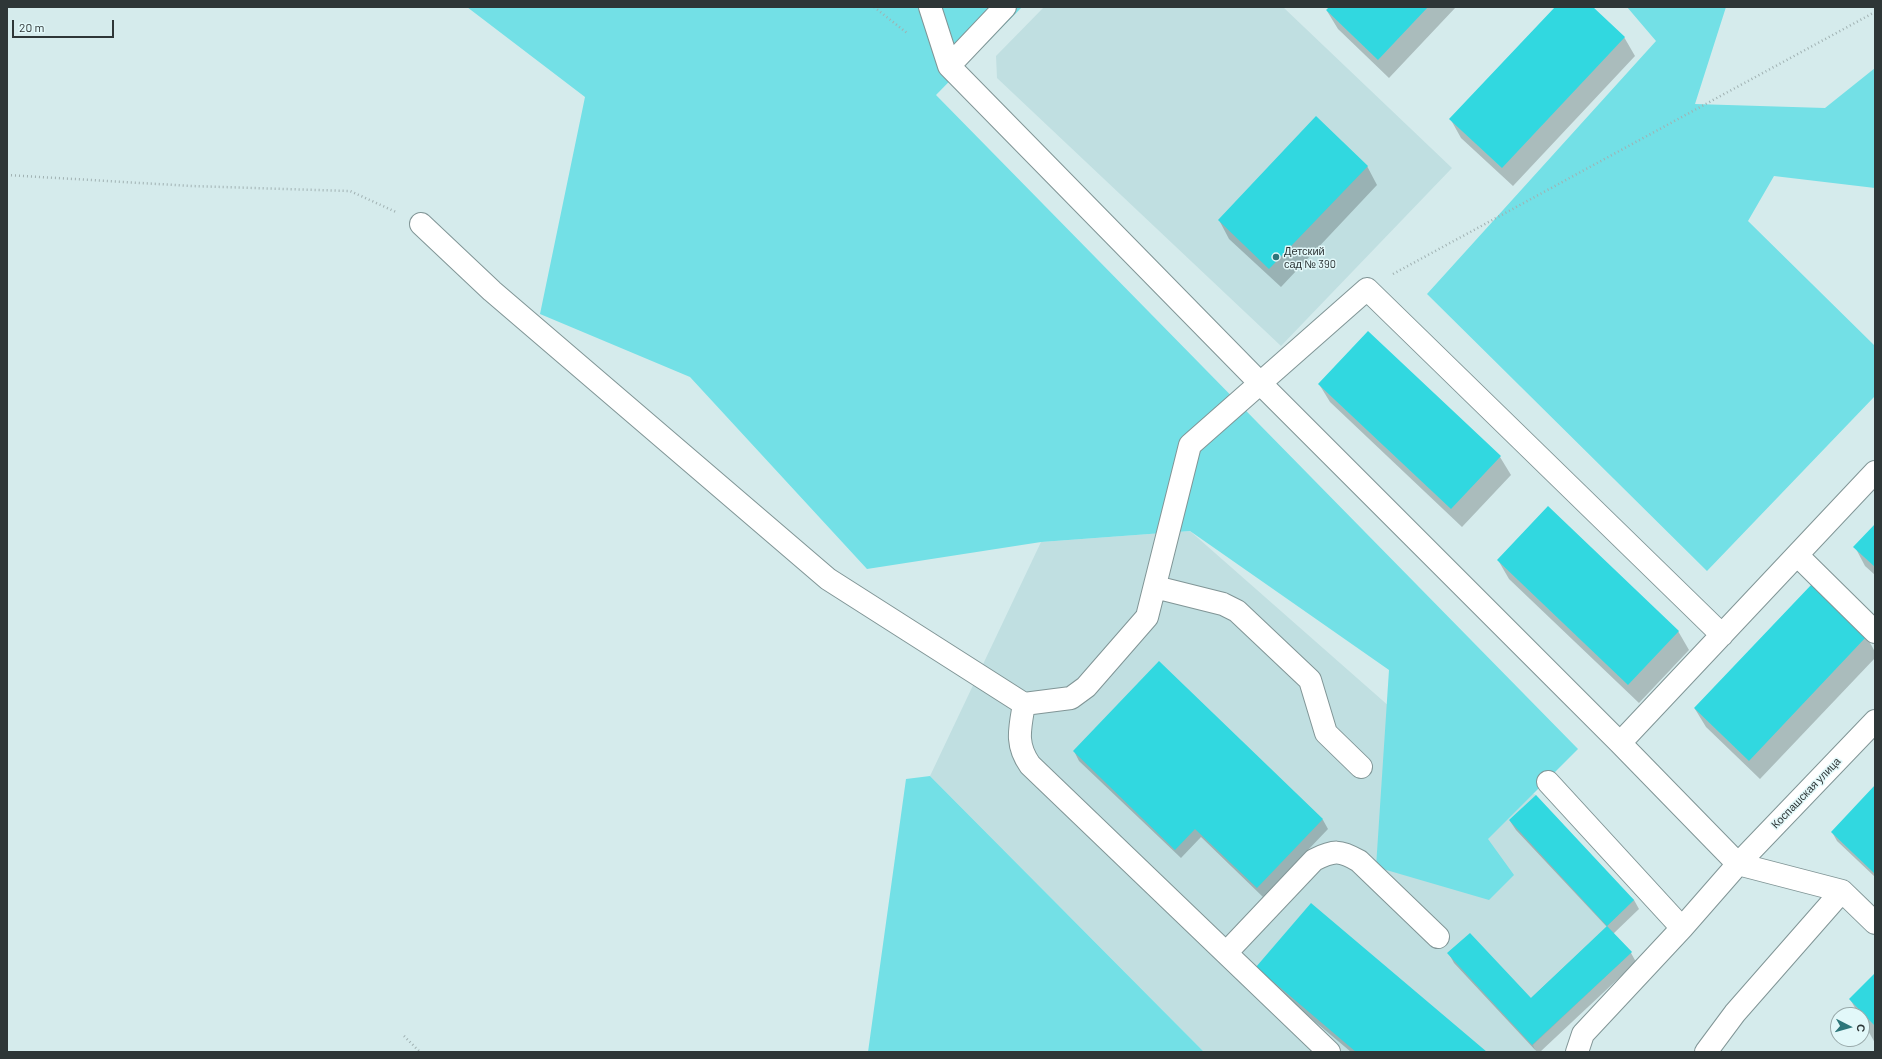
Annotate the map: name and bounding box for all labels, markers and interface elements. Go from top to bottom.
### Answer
scale bar [14,12,116,38]
text: 20 m [19,20,45,34]
place label: Детский сад № 390 [1284,244,1336,270]
marker: Детский сад № 390 [1271,252,1281,262]
street label: Коспашская улица [1769,755,1843,831]
north arrow [1830,1007,1870,1047]
text: С [1855,1024,1868,1033]

